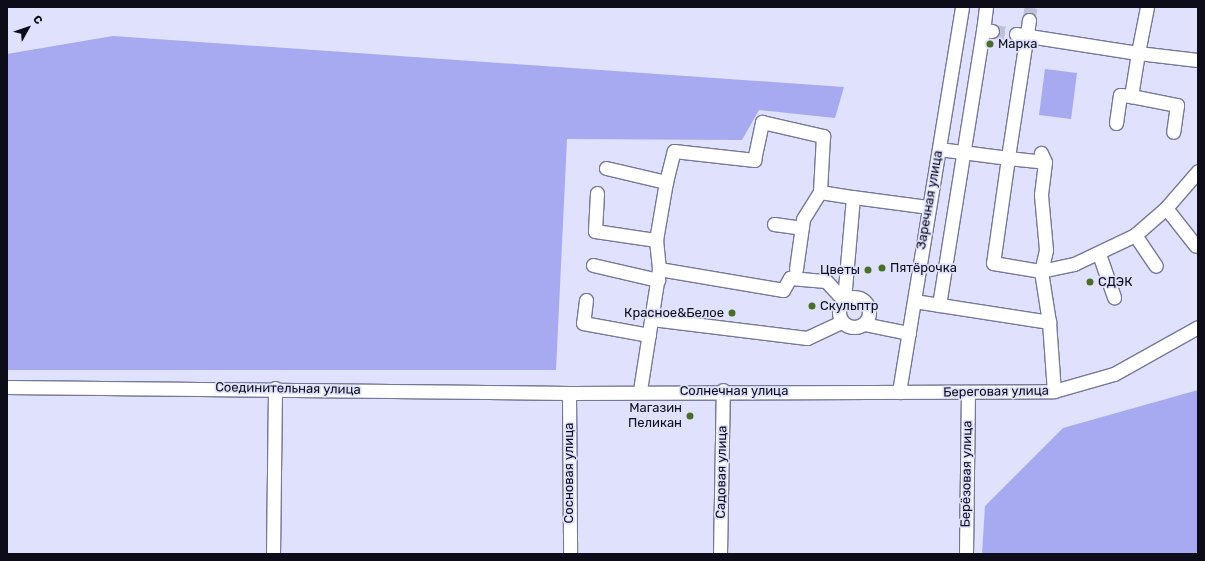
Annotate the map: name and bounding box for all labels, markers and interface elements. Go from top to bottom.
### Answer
north arrow [8,8,48,48]
text: С [30,13,45,27]
place label: Марка [998,36,1037,52]
marker: Марка [985,39,995,49]
street label: Заречная улица [914,149,946,251]
place label: Пятёрочка [890,260,957,276]
place label: Цветы [820,262,860,278]
marker: Пятёрочка [877,263,887,273]
marker: Цветы [863,265,873,275]
place label: СДЭК [1098,274,1133,290]
marker: СДЭК [1085,277,1095,287]
place label: Скульптр [820,298,879,314]
marker: Скульптр [807,301,817,311]
place label: Красное&Белое [624,305,724,321]
marker: Красное&Белое [727,308,737,318]
street label: Соединительная улица [215,380,361,398]
street label: Солнечная улица [680,383,788,399]
street label: Береговая улица [943,383,1049,401]
place label: Магазин Пеликан [628,401,682,432]
marker: Магазин Пеликан [685,411,695,421]
street label: Берёзовая улица [958,420,976,528]
street label: Сосновая улица [561,423,577,523]
street label: Садовая улица [713,425,731,519]

